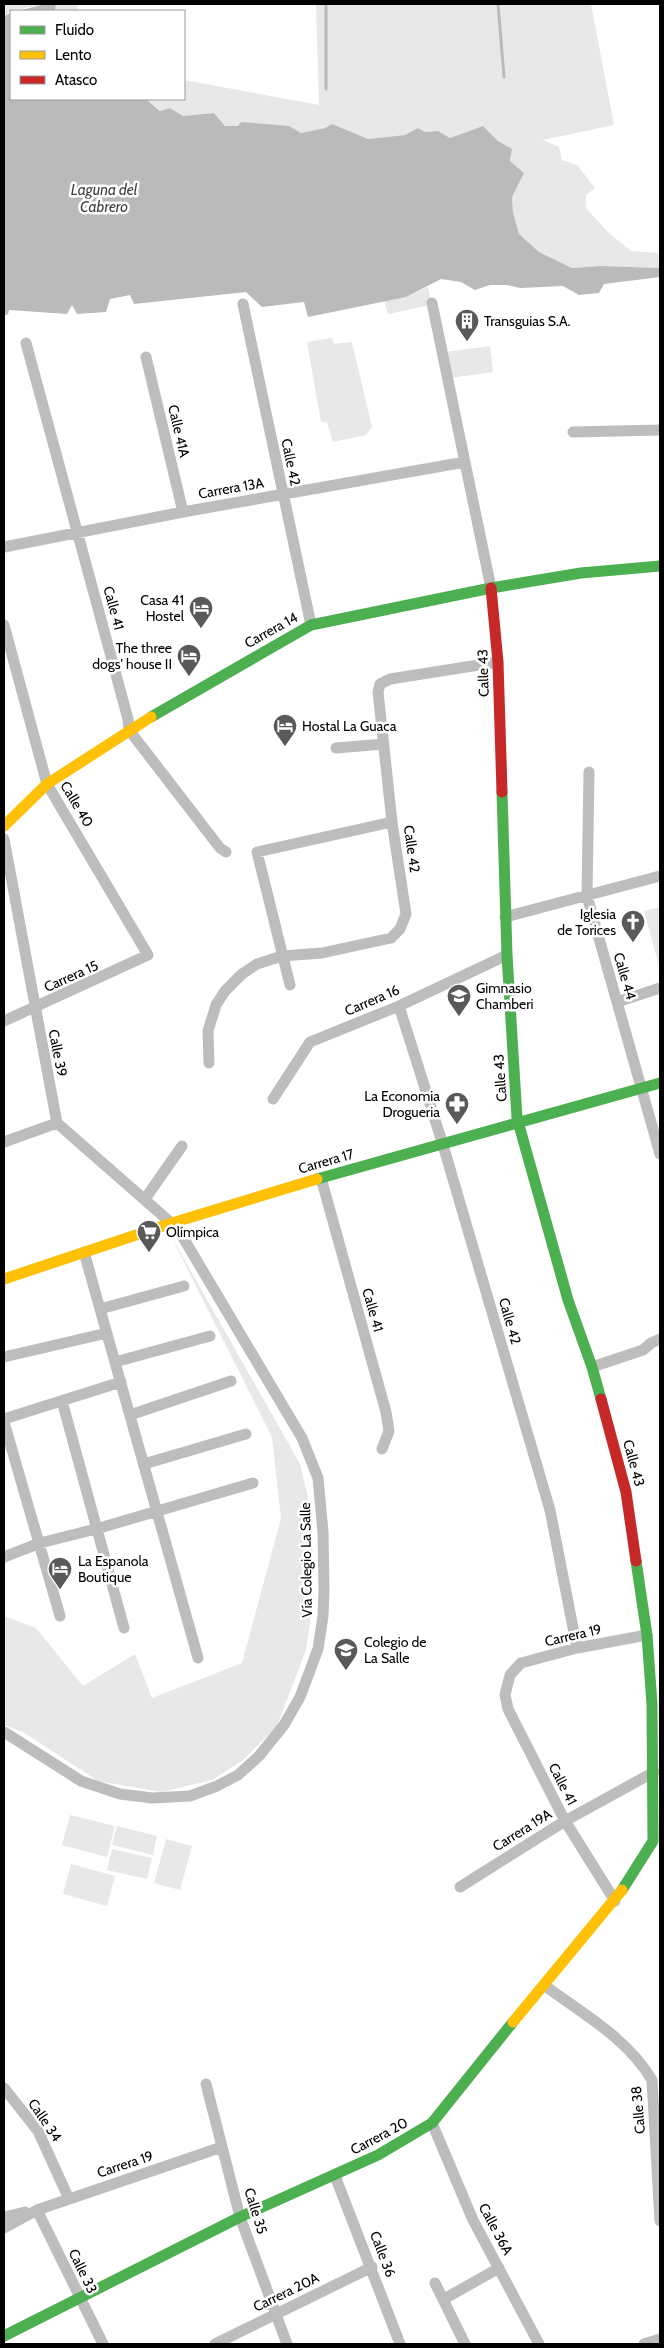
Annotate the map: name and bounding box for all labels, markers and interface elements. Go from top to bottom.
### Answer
legend [10,10,185,100]
text: Fluido [55,21,94,39]
text: Lento [55,46,92,64]
text: Atasco [55,71,97,89]
water label: Laguna del Cabrero [71,181,138,216]
building icon: Transguias S.A. [454,308,480,342]
place label: Transguias S.A. [484,312,571,330]
street label: Calle 41A [164,403,194,459]
street label: Calle 42 [277,437,305,487]
street label: Carrera 13A [197,473,265,503]
street label: Calle 41 [100,584,128,632]
place label: Casa 41 Hostel [140,591,185,625]
hotel icon: Casa 41 Hostel [188,595,214,629]
street label: Carrera 14 [241,608,301,652]
place label: The three dogs' house II [92,639,172,673]
hotel icon: The three dogs' house II [176,643,202,677]
street label: Calle 43 [473,649,493,697]
hotel icon: Hostal La Guaca [272,713,298,747]
place label: Hostal La Guaca [302,717,397,735]
street label: Calle 40 [56,778,98,830]
street label: Calle 42 [400,824,424,874]
place label: Iglesia de Torices [557,905,616,939]
church icon: Iglesia de Torices [620,909,646,943]
street label: Calle 44 [610,950,640,1002]
street label: Carrera 15 [41,956,101,996]
place label: Gimnasio Chamberi [476,979,534,1013]
street label: Carrera 16 [342,980,402,1020]
school or university icon: Gimnasio Chamberi [446,983,472,1017]
street label: Calle 39 [45,1028,71,1078]
street label: Calle 43 [489,1053,511,1103]
place label: La Economia Drogueria [364,1087,440,1121]
pharmacy icon: La Economia Drogueria [444,1091,470,1125]
street label: Carrera 17 [296,1144,356,1178]
supermarket icon: Olímpica [136,1219,162,1253]
place label: Olímpica [166,1223,219,1241]
street label: Calle 41 [358,1286,388,1334]
street label: Calle 42 [495,1296,525,1346]
street label: Calle 43 [619,1438,649,1488]
street label: Vía Colegio La Salle [296,1502,316,1618]
place label: La Espanola Boutique [78,1552,149,1586]
hotel icon: La Espanola Boutique [47,1556,73,1590]
street label: Carrera 19 [543,1620,603,1650]
place label: Colegio de La Salle [364,1633,427,1667]
school or university icon: Colegio de La Salle [333,1637,359,1671]
street label: Calle 41 [545,1760,581,1808]
street label: Carrera 19A [489,1805,555,1855]
street label: Calle 38 [627,2085,649,2135]
street label: Calle 34 [24,2095,66,2145]
street label: Carrera 20 [347,2113,411,2159]
street label: Carrera 19 [95,2146,155,2182]
street label: Calle 35 [240,2186,272,2236]
street label: Calle 36A [475,2200,517,2258]
street label: Calle 36 [366,2228,400,2280]
street label: Calle 33 [65,2246,101,2296]
street label: Carrera 20A [250,2268,322,2316]

